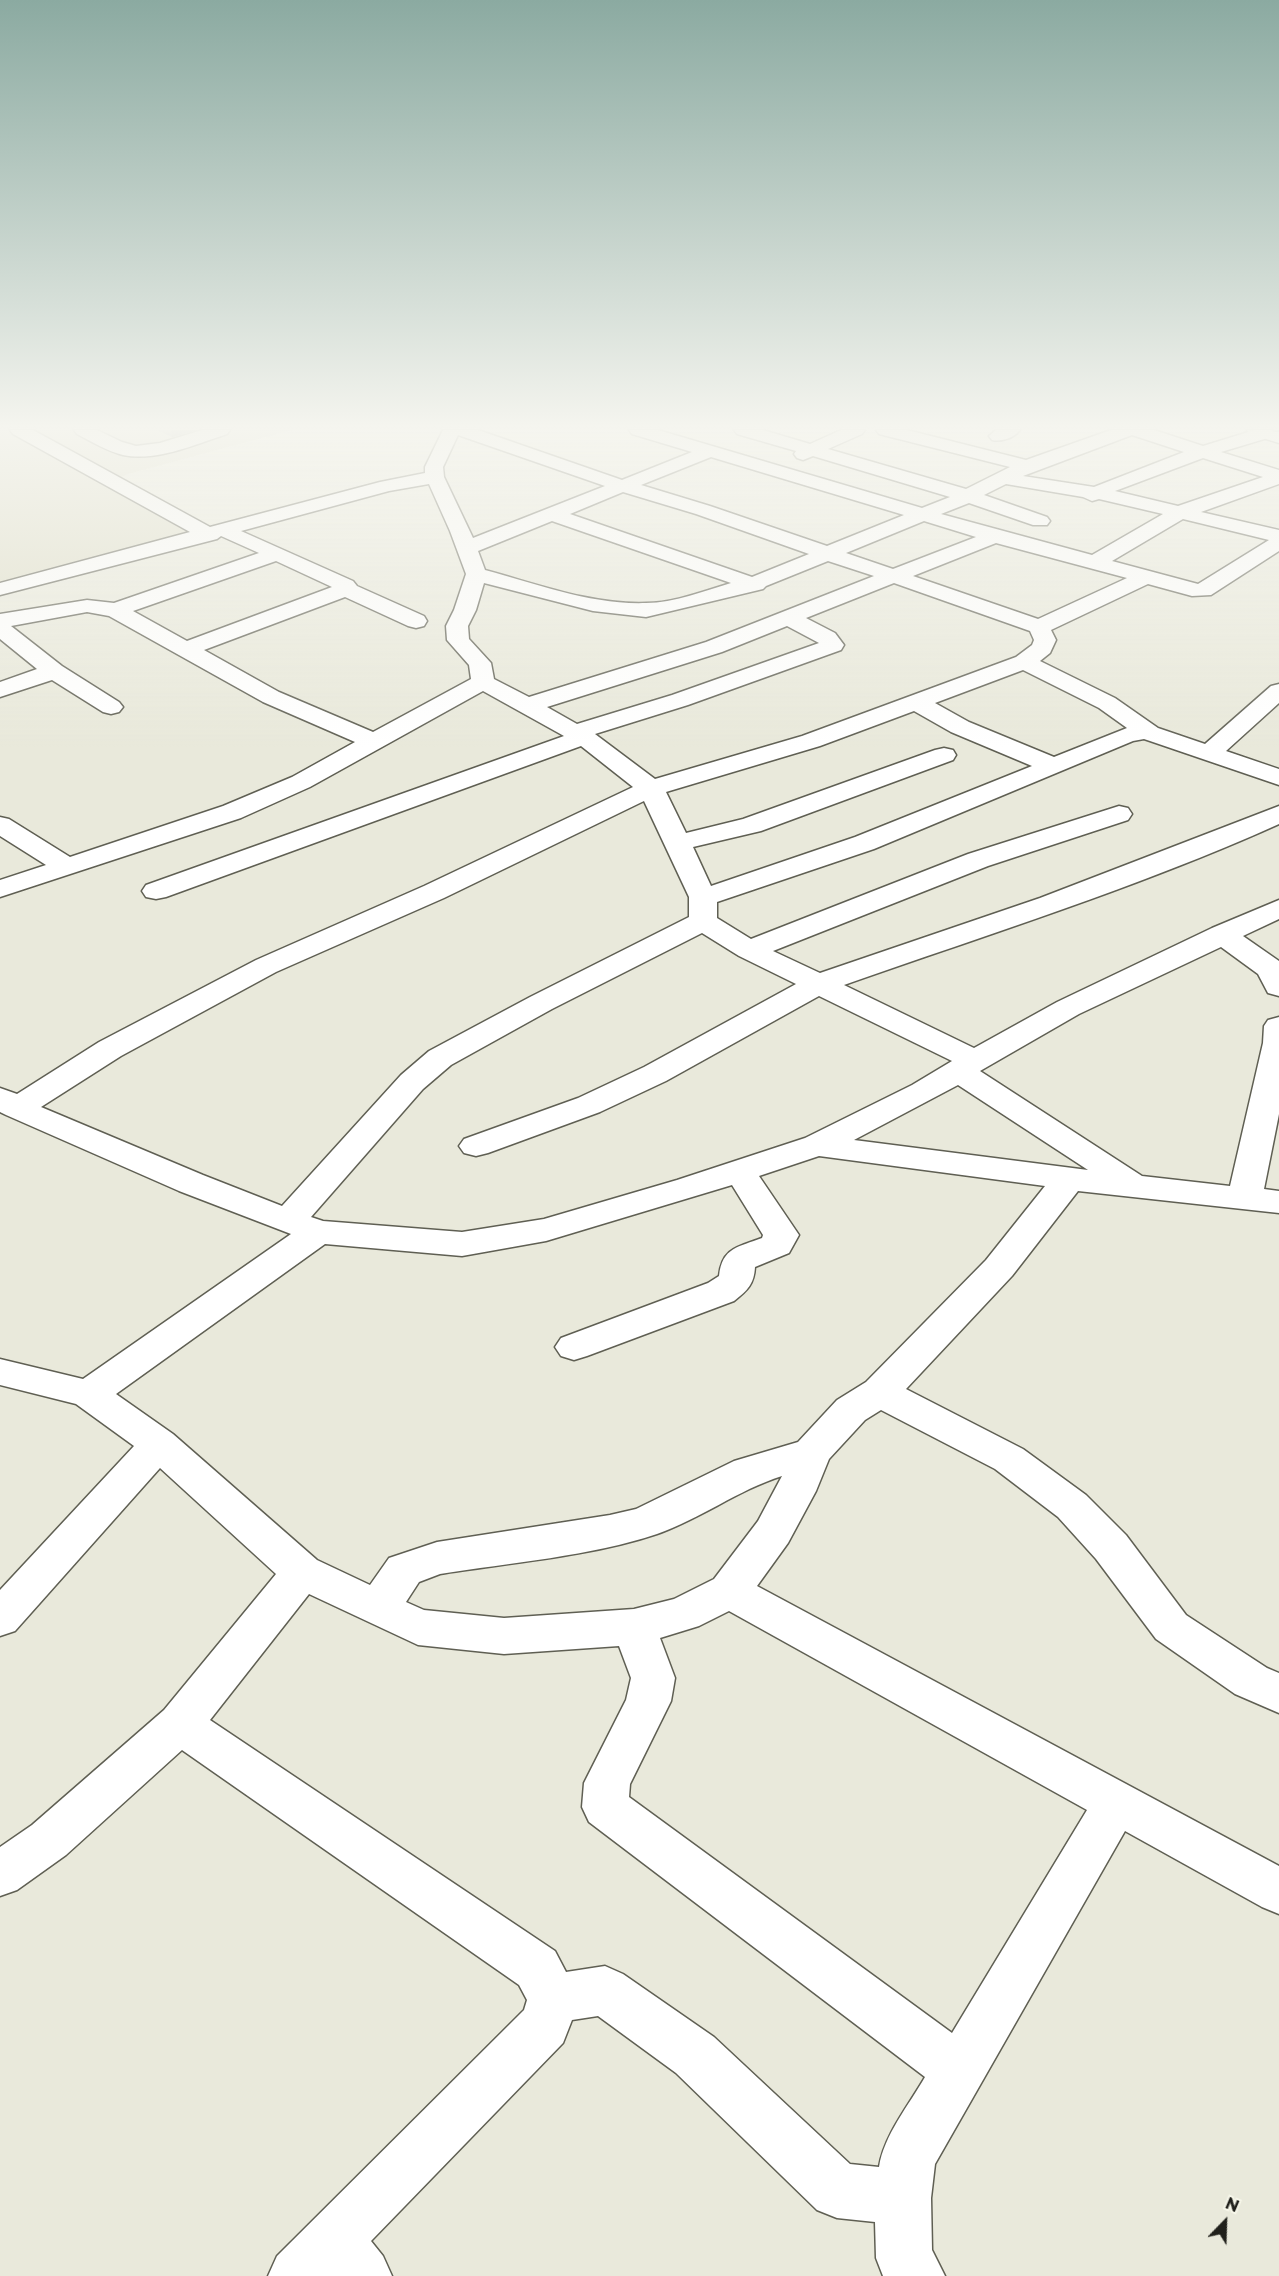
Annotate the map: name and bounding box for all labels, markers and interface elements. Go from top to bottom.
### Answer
north arrow [1195,2192,1255,2252]
text: N [1223,2194,1242,2216]

